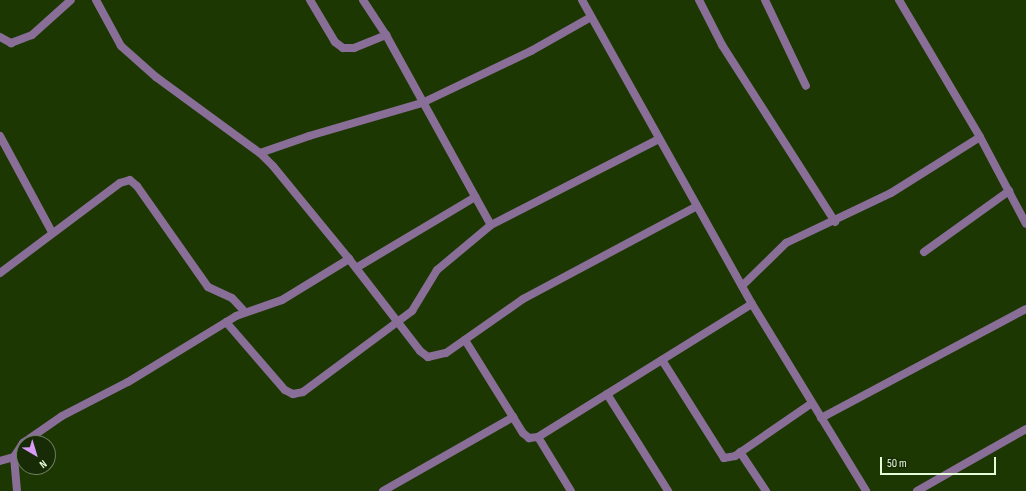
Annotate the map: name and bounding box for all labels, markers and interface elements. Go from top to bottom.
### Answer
north arrow [16,435,56,475]
scale bar [882,449,998,475]
text: 50 m [887,456,907,471]
text: N [37,457,49,471]

